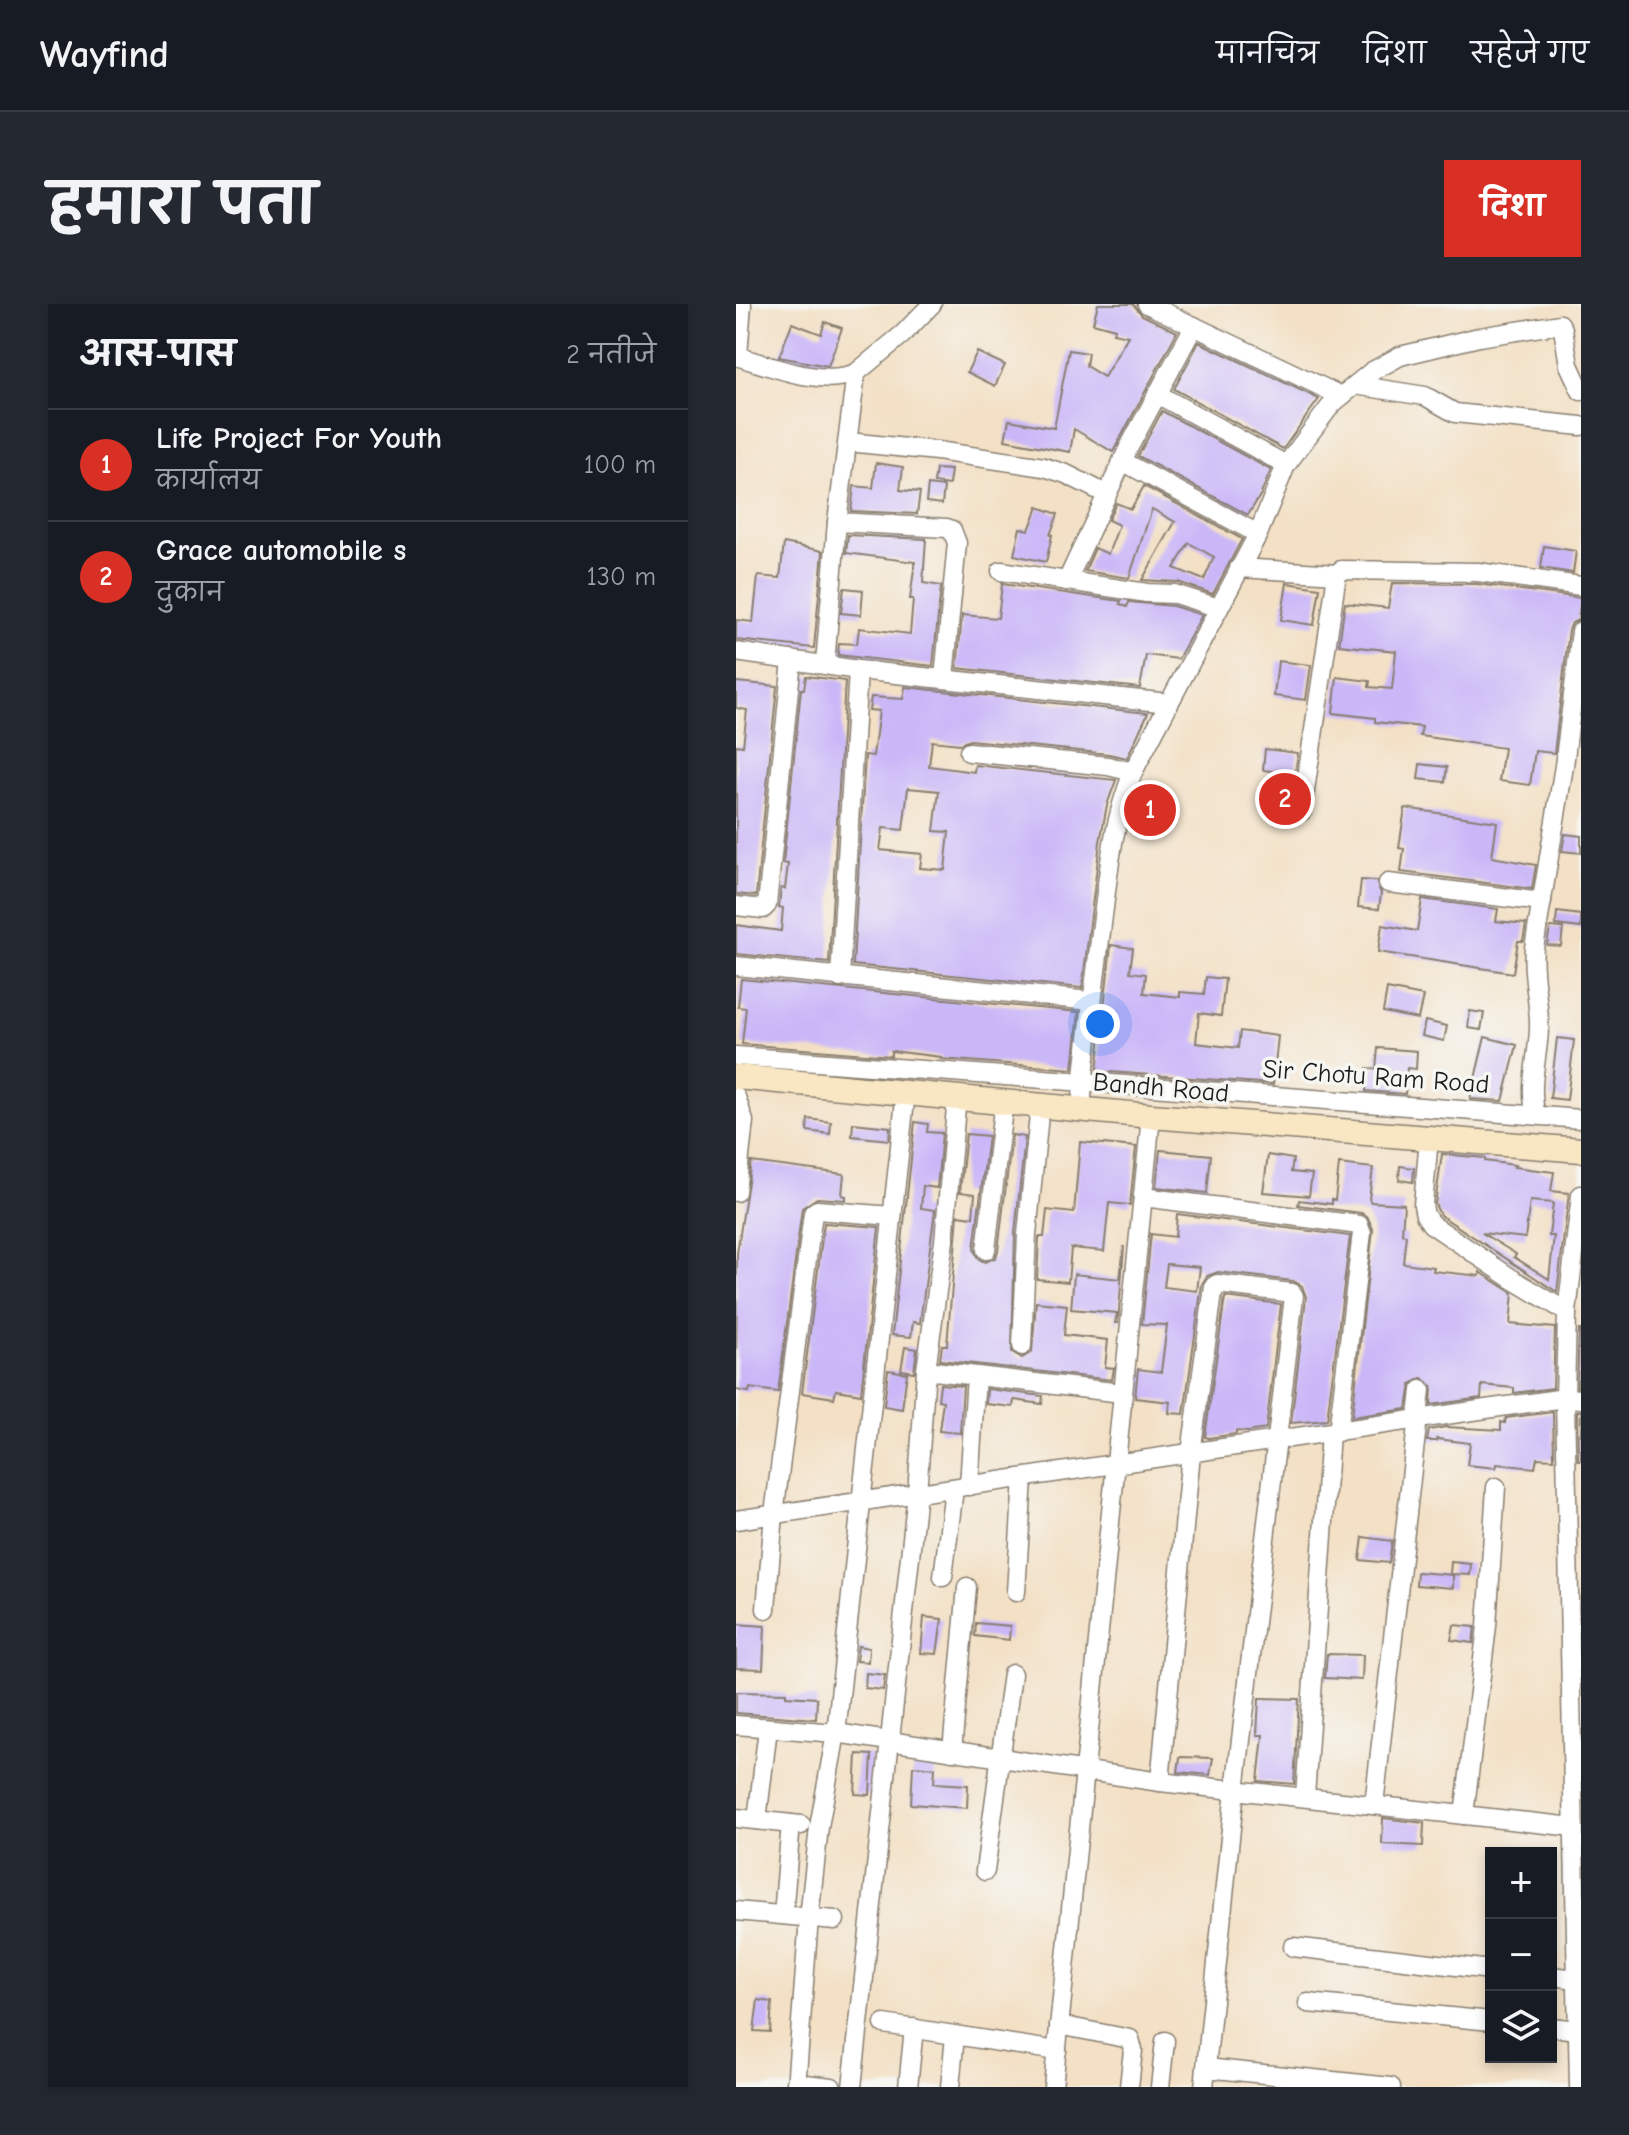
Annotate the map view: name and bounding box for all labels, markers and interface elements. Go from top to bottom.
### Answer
text: Wayfind [40,33,169,77]
text: मानचित्र [1216,38,1319,70]
text: दिशा [1363,38,1427,70]
text: सहेजे गए [1471,38,1589,70]
button: दिशा [1444,160,1581,257]
text: हमारा पता [48,173,317,237]
text: आस-पास [80,334,236,374]
text: 2 नतीजे [566,340,656,370]
text: Life Project For Youth [156,421,442,456]
text: 1 [101,450,111,480]
text: 100 m [584,450,656,480]
text: कार्यालय [156,466,261,496]
text: Grace automobile s [156,533,406,568]
text: 2 [100,562,112,592]
text: 130 m [587,562,656,592]
text: दुकान [156,578,224,608]
pin: 2 [1259,769,1311,829]
pin: 1 [1124,780,1176,840]
your location [1080,1004,1120,1044]
street label: Sir Chotu Ram Road [1262,1054,1490,1100]
street label: Bandh Road [1092,1067,1230,1109]
map controls [1485,1847,1557,2063]
button: + [1485,1847,1557,1919]
button: − [1485,1919,1557,1991]
button: layers [1485,1991,1557,2063]

